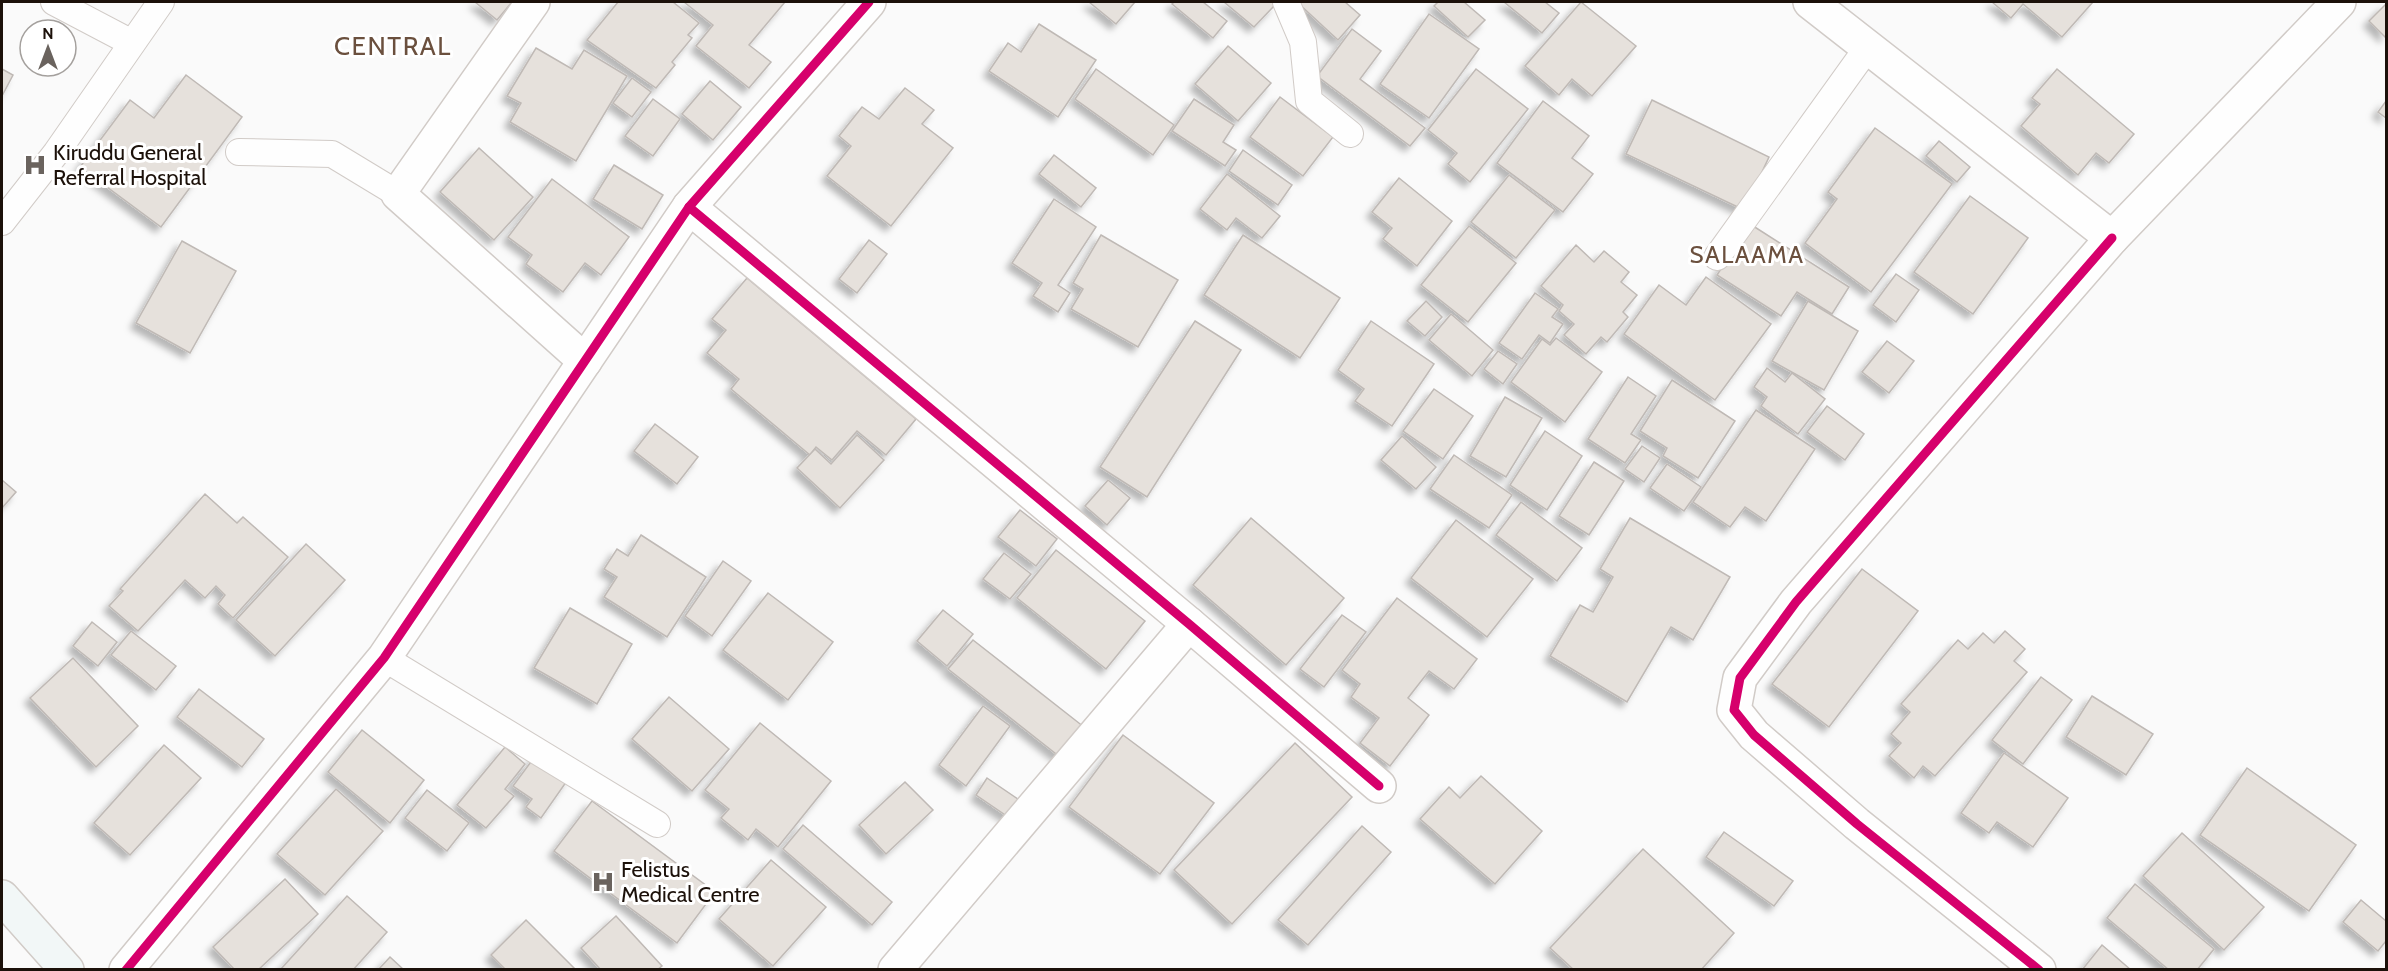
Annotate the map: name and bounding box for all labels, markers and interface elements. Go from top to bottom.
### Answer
north arrow [18,18,78,78]
text: N [42,24,54,43]
district label: CENTRAL [334,30,452,62]
place label: Kiruddu General Referral Hospital [53,139,207,191]
hospital icon: Kiruddu General Referral Hospital [22,152,48,178]
district label: SALAAMA [1689,240,1805,269]
place label: Felistus Medical Centre [621,856,759,908]
hospital icon: Felistus Medical Centre [590,869,616,895]

